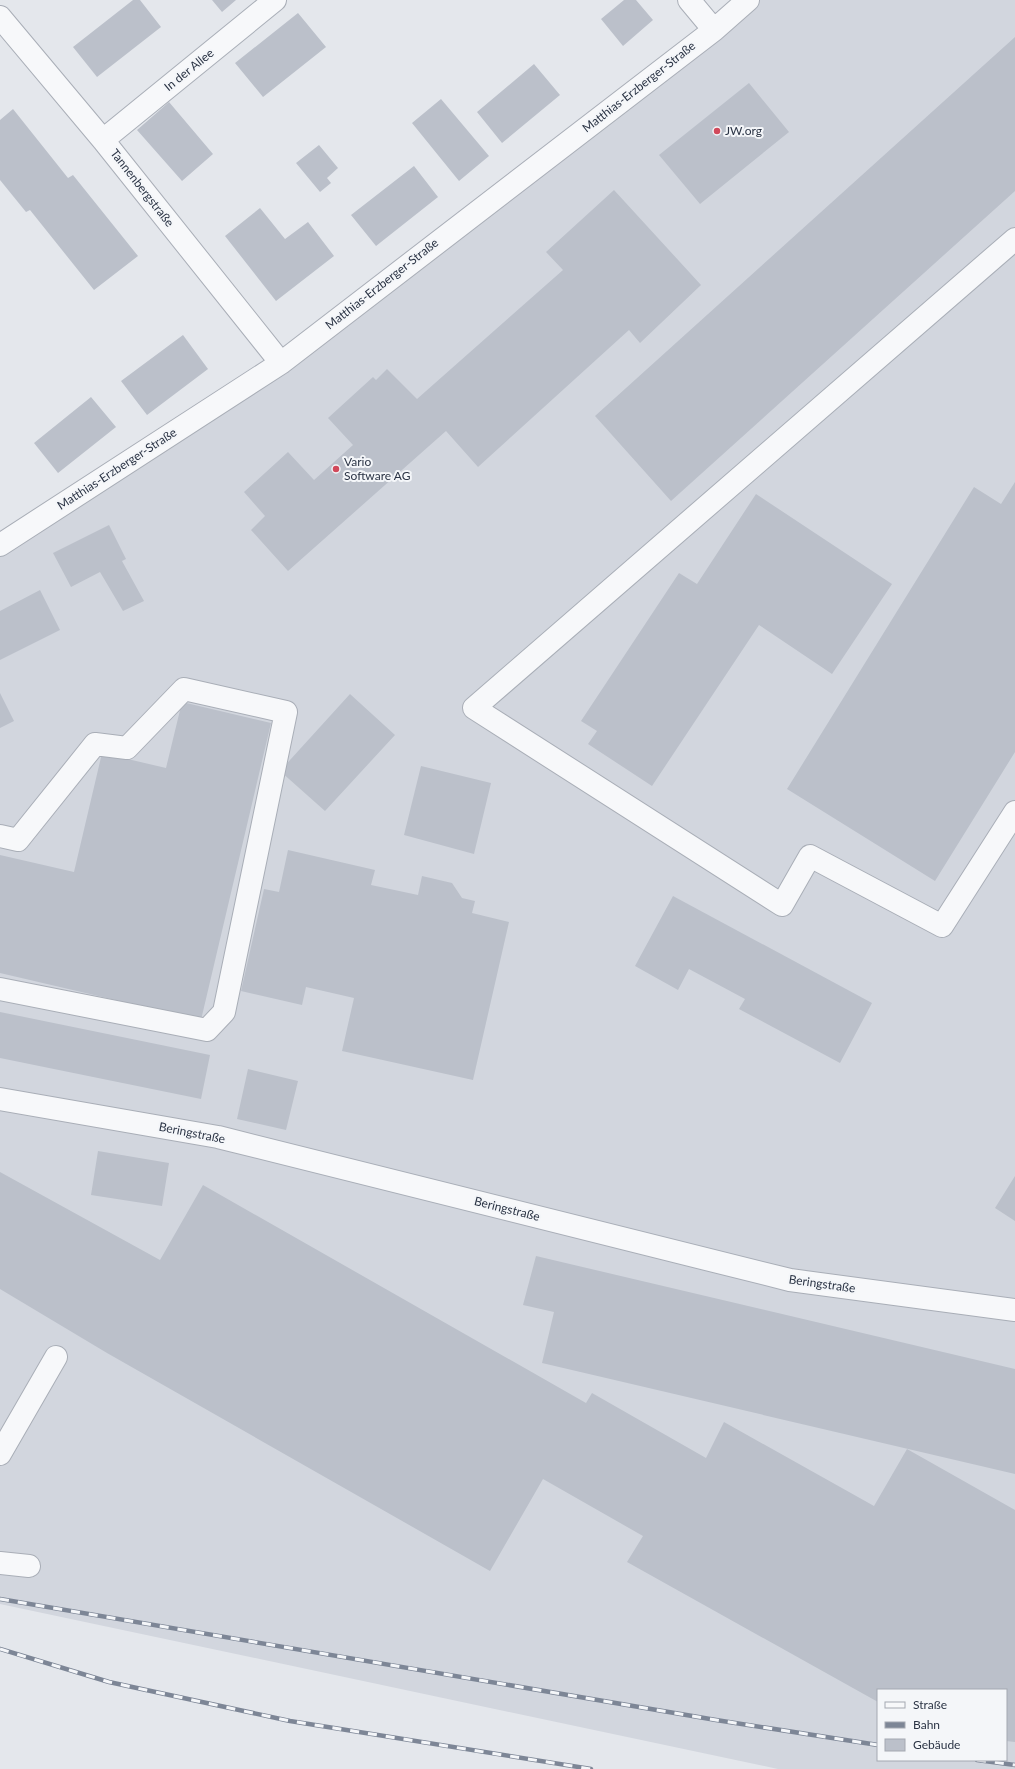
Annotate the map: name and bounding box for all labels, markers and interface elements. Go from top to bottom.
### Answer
street label: Matthias-Erzberger-Straße [579,38,698,135]
street label: In der Allee [161,45,216,94]
place label: JW.org [725,123,762,138]
marker: JW.org [712,126,722,136]
street label: Tannenbergstraße [107,146,177,230]
street label: Matthias-Erzberger-Straße [322,235,441,332]
street label: Matthias-Erzberger-Straße [54,424,179,513]
place label: Vario Software AG [344,454,411,483]
marker: Vario Software AG [331,464,341,474]
street label: Beringstraße [158,1119,227,1146]
street label: Beringstraße [473,1193,542,1224]
street label: Beringstraße [788,1271,856,1296]
legend [877,1689,1007,1761]
text: Straße [913,1697,947,1712]
text: Bahn [913,1717,940,1732]
text: Gebäude [913,1737,960,1752]

